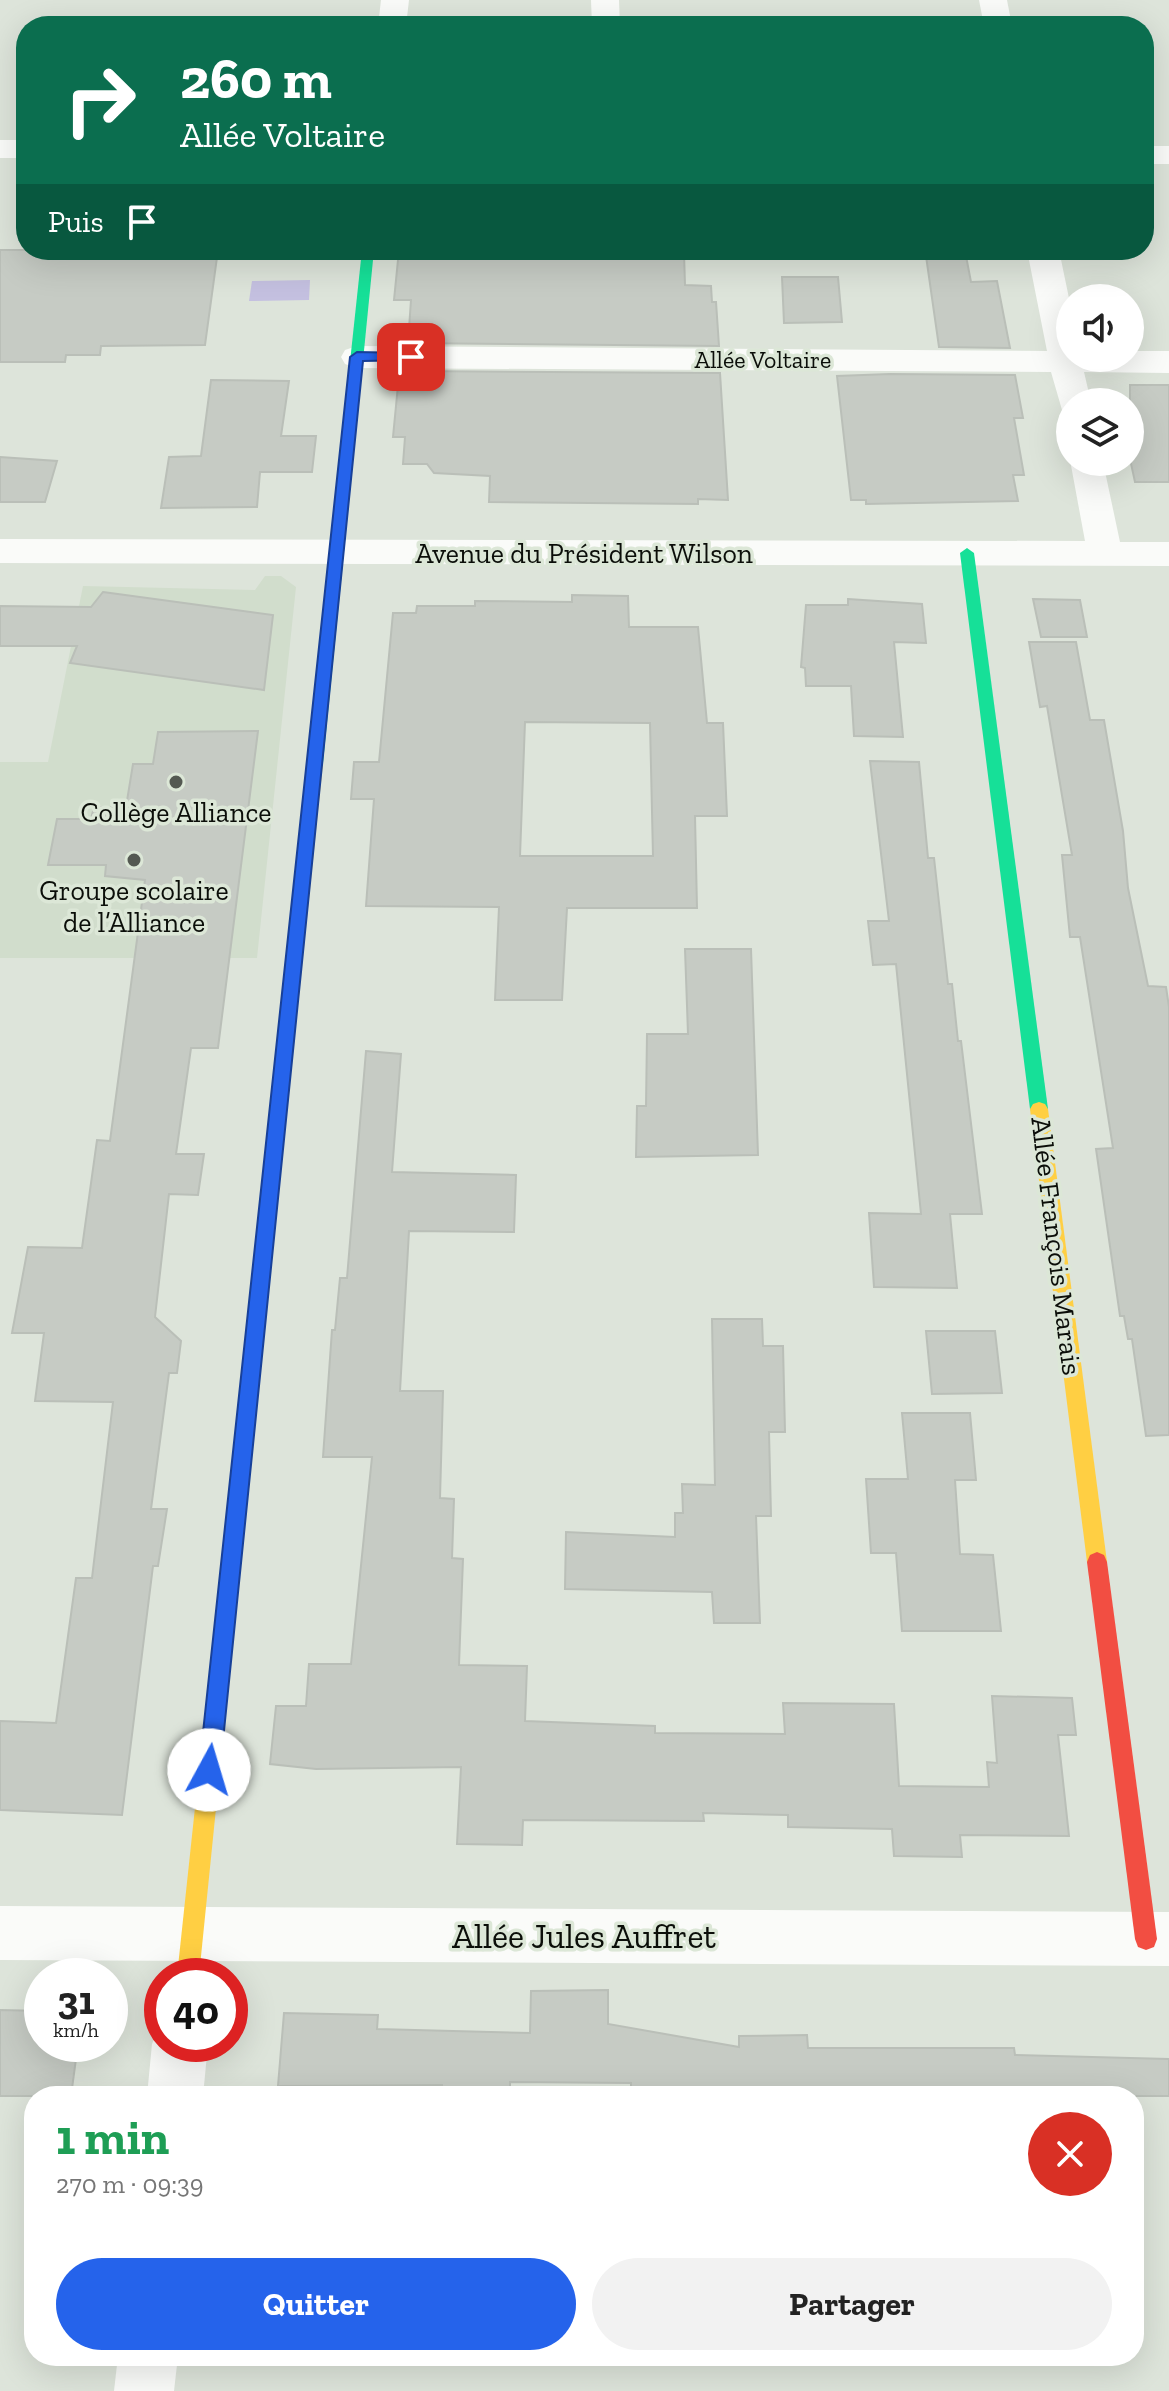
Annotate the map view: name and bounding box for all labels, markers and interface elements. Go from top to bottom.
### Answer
text: 260 m [180,45,332,112]
icon: right [48,48,152,152]
text: Allée Voltaire [180,113,385,156]
icon: arrive [120,200,164,244]
text: Puis [48,204,104,240]
map controls [1056,284,1144,476]
button: sound [1056,284,1144,372]
pin [377,323,445,391]
icon: arrive [389,335,433,379]
street label: Allée Voltaire [695,345,831,374]
button: layers [1056,388,1144,476]
street label: Avenue du Président Wilson [415,537,753,570]
marker: Collège Alliance [167,773,185,791]
place label: Collège Alliance [80,796,272,829]
marker: Groupe scolaire de l’Alliance [125,851,143,869]
place label: Groupe scolaire de l’Alliance [39,874,229,939]
street label: Allée François Marais [1024,1115,1089,1377]
position arrow [167,1728,251,1812]
street label: Allée Jules Auffret [452,1916,716,1957]
speed limit sign: 40 [144,1958,248,2062]
text: 31 [57,1976,95,2024]
text: km/h [53,2018,99,2042]
text: 1 min [56,2109,169,2166]
button: close [1028,2112,1112,2196]
text: 270 m · 09:39 [56,2168,204,2200]
button: Quitter [56,2258,576,2350]
button: Partager [592,2258,1112,2350]

